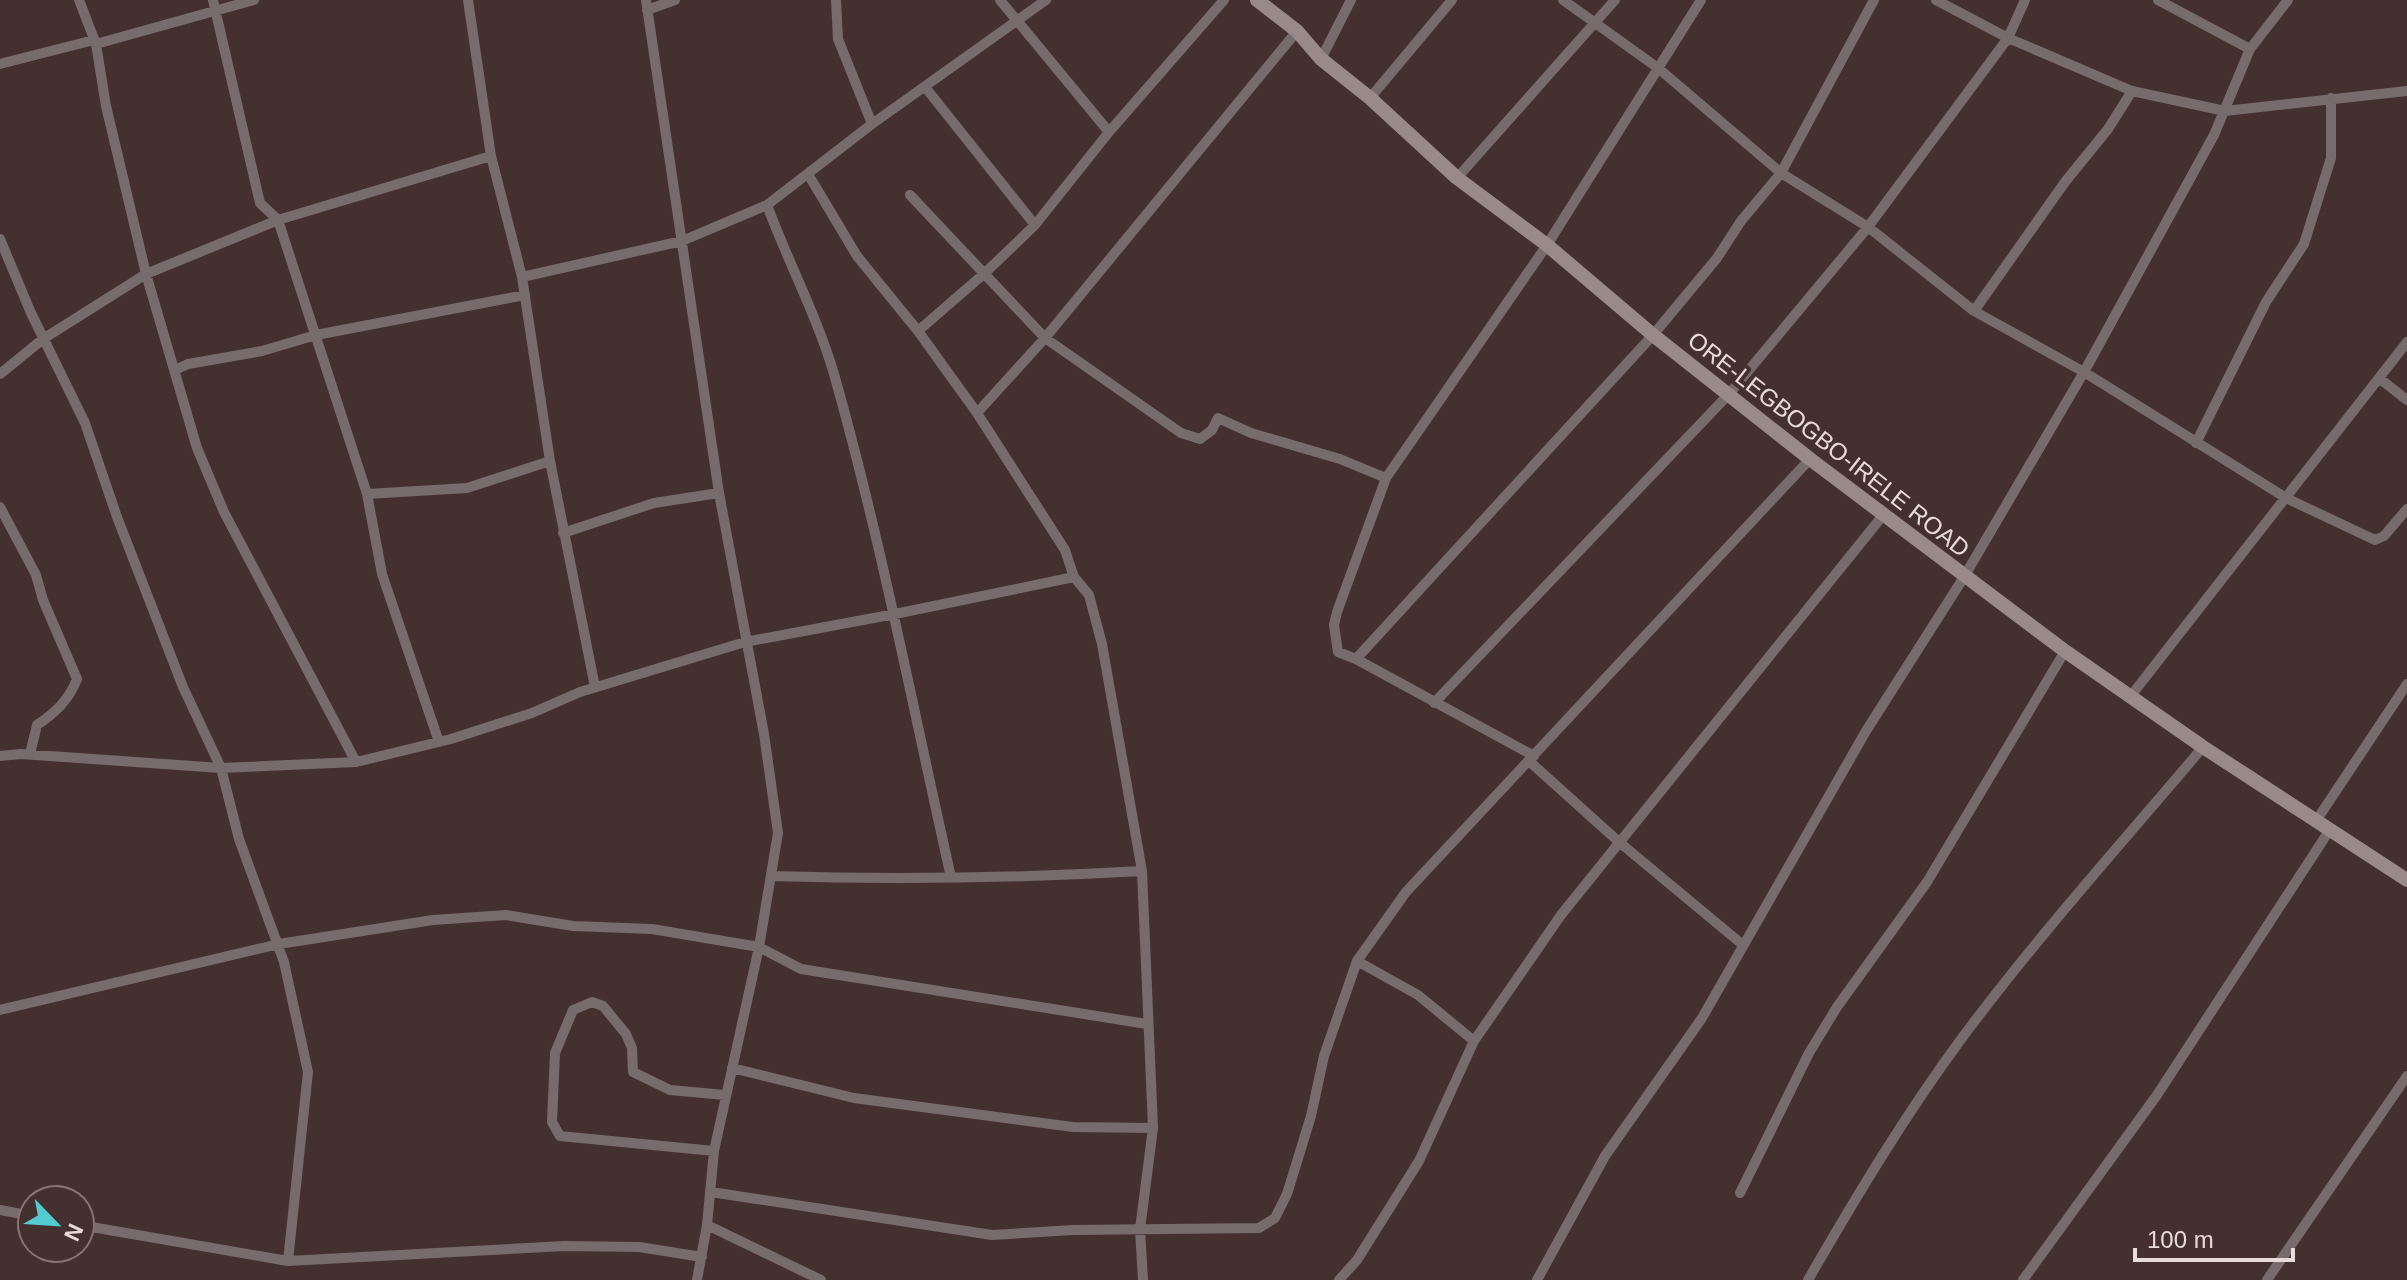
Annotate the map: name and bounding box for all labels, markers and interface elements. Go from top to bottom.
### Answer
street label: ORE-LEGBOGBO-IRELE ROAD [1683,326,1975,562]
north arrow [16,1184,96,1264]
scale bar [2135,1212,2293,1262]
text: N [59,1220,88,1245]
text: 100 m [2147,1226,2214,1253]

